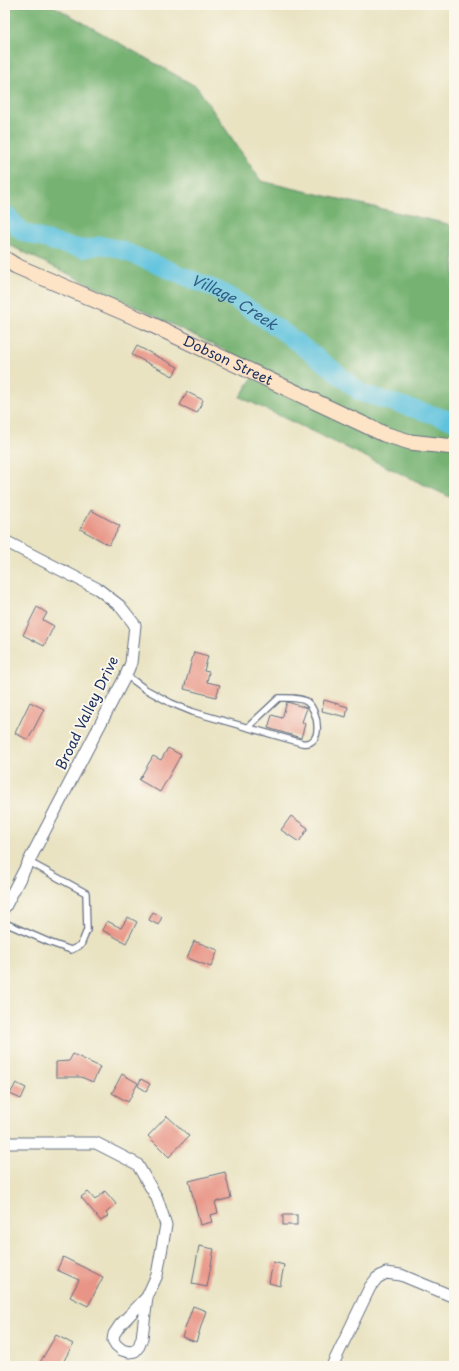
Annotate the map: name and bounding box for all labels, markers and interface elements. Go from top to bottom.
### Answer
water label: Village Creek [188,267,284,336]
street label: Dobson Street [180,330,277,390]
street label: Broad Valley Drive [50,652,123,773]

